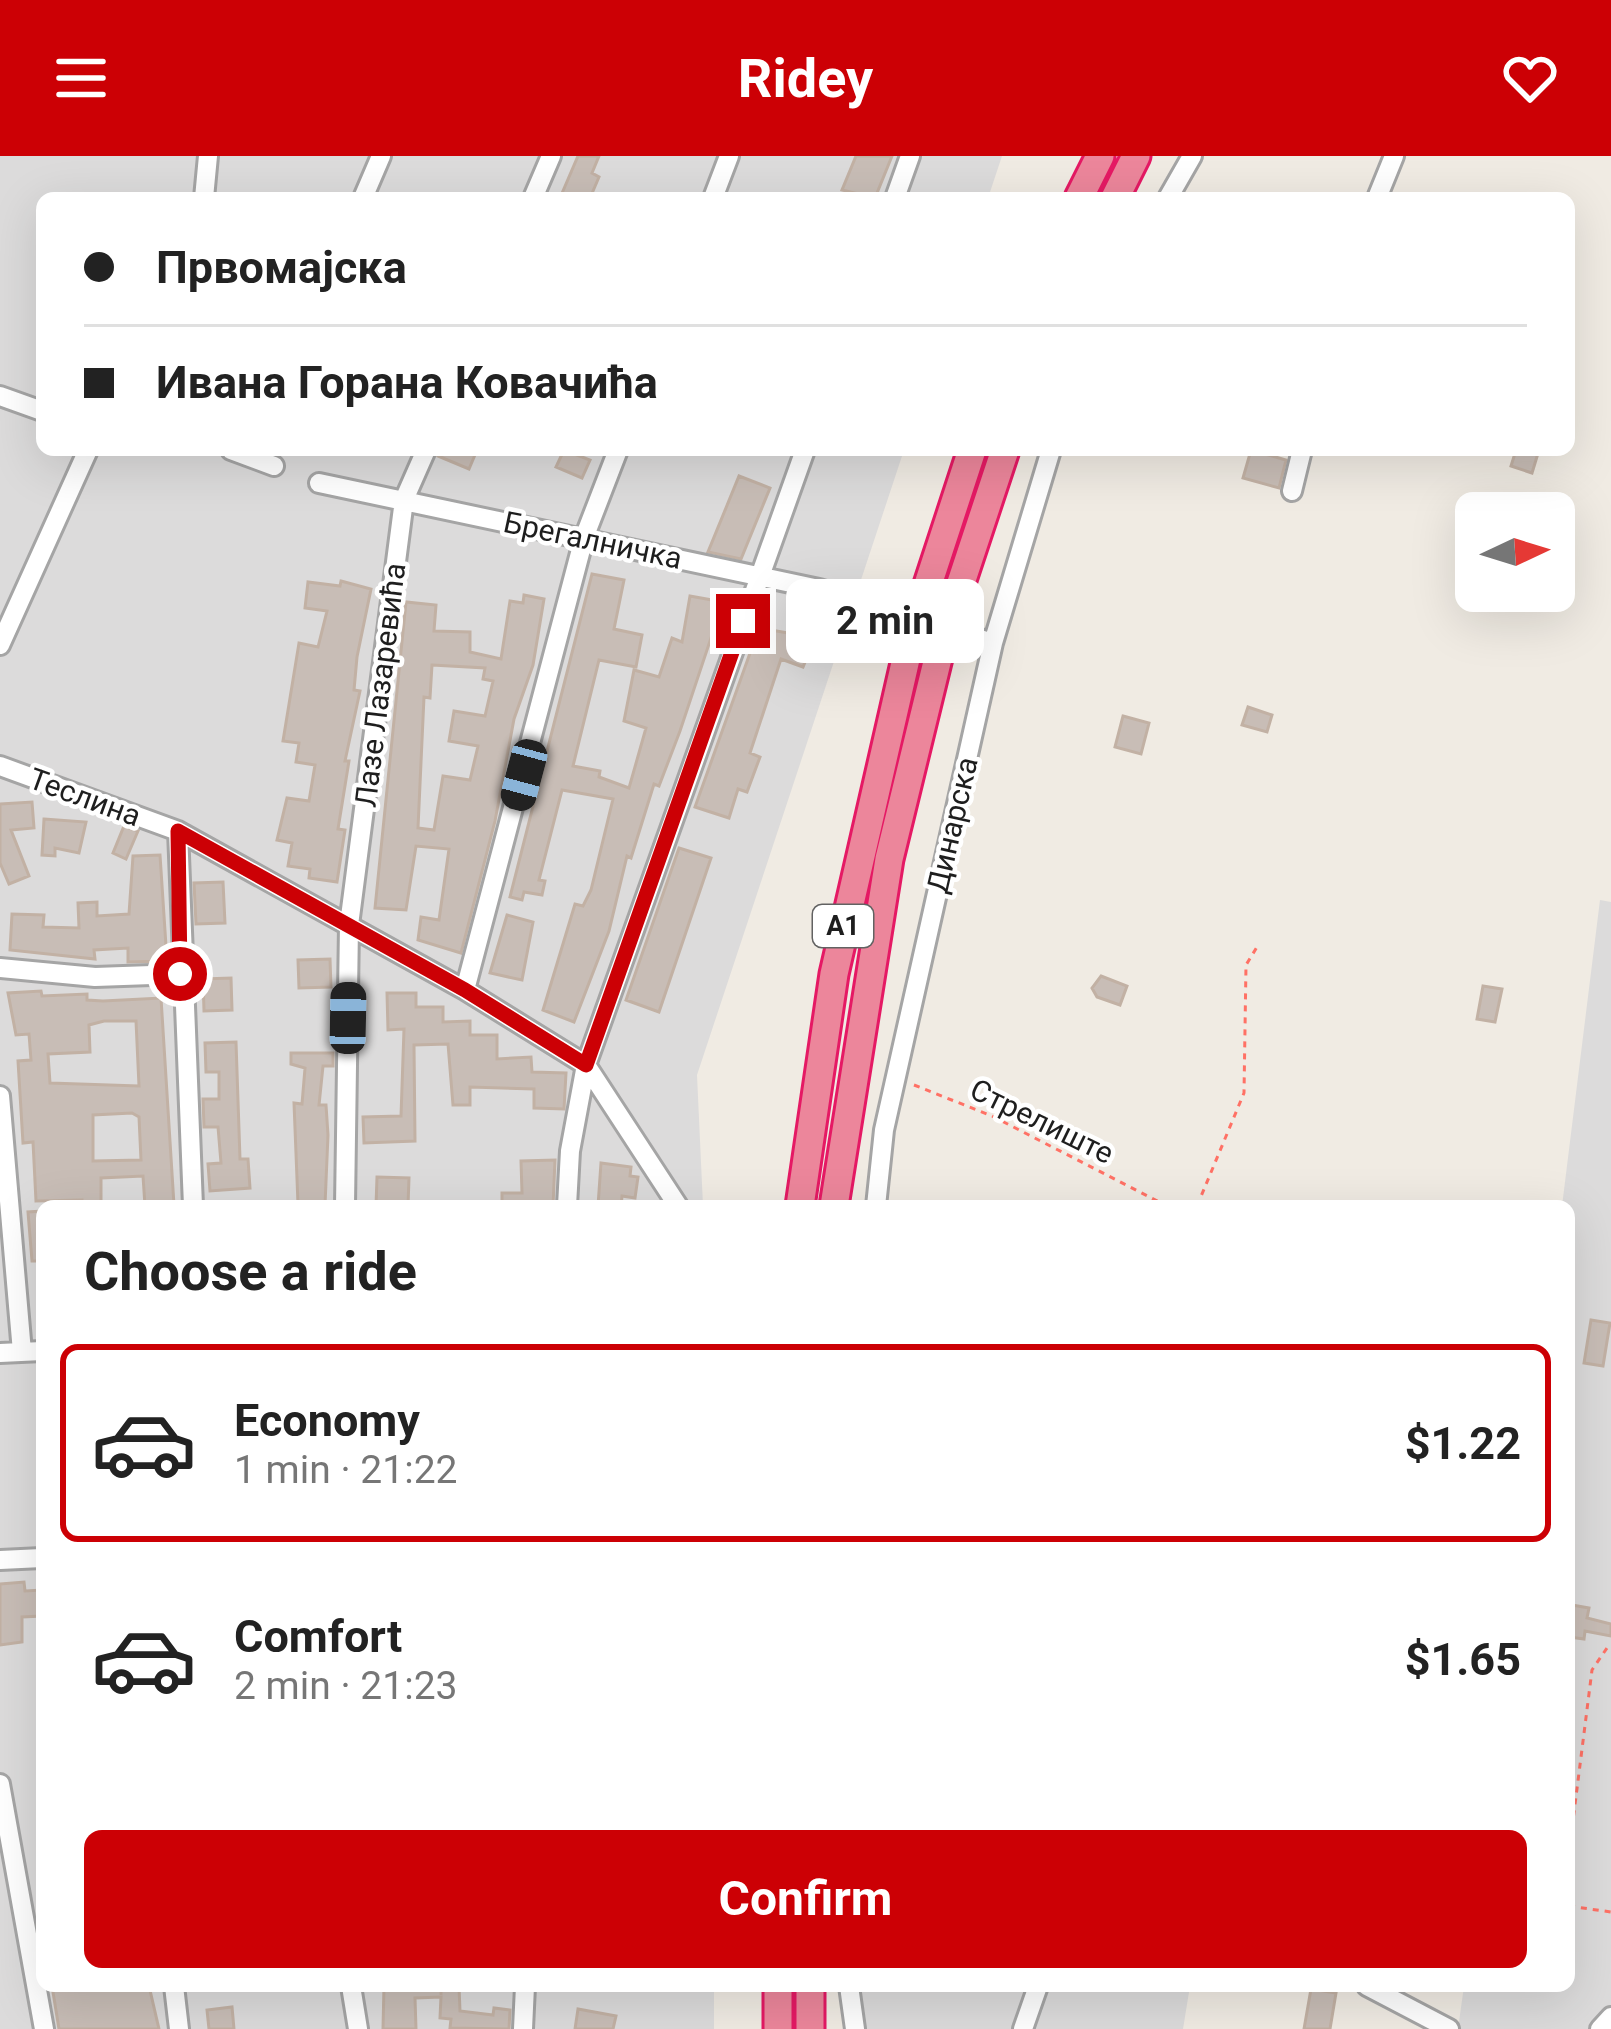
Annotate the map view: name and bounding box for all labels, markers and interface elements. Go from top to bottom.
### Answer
icon: menu [48,45,114,111]
icon: heart [1497,45,1563,111]
text: Ridey [738,47,873,110]
text: Првомајска [156,241,407,294]
text: Ивана Горана Ковачића [156,356,658,409]
north arrow [1455,492,1575,612]
map controls [1455,492,1575,612]
street label: Брегалничка [501,504,685,576]
street label: Лазе Лазаревића [348,561,412,809]
callout: 2 min [785,579,983,663]
route end [716,594,770,648]
text: 2 min [836,598,934,644]
car [497,736,551,814]
street label: Динарска [919,754,985,896]
street label: Теслина [24,761,146,833]
road number: A1 [813,905,873,947]
route start [153,947,207,1001]
car [329,982,367,1054]
street label: Стрелиште [965,1071,1119,1171]
text: Choose a ride [84,1240,417,1303]
icon: car [90,1389,198,1497]
text: Economy [234,1394,420,1447]
text: $1.22 [1405,1417,1521,1470]
text: 1 min · 21:22 [234,1447,457,1493]
icon: car [90,1605,198,1713]
text: Comfort [234,1610,402,1663]
text: $1.65 [1405,1633,1521,1686]
text: 2 min · 21:23 [234,1663,457,1709]
button: Confirm [84,1830,1527,1968]

